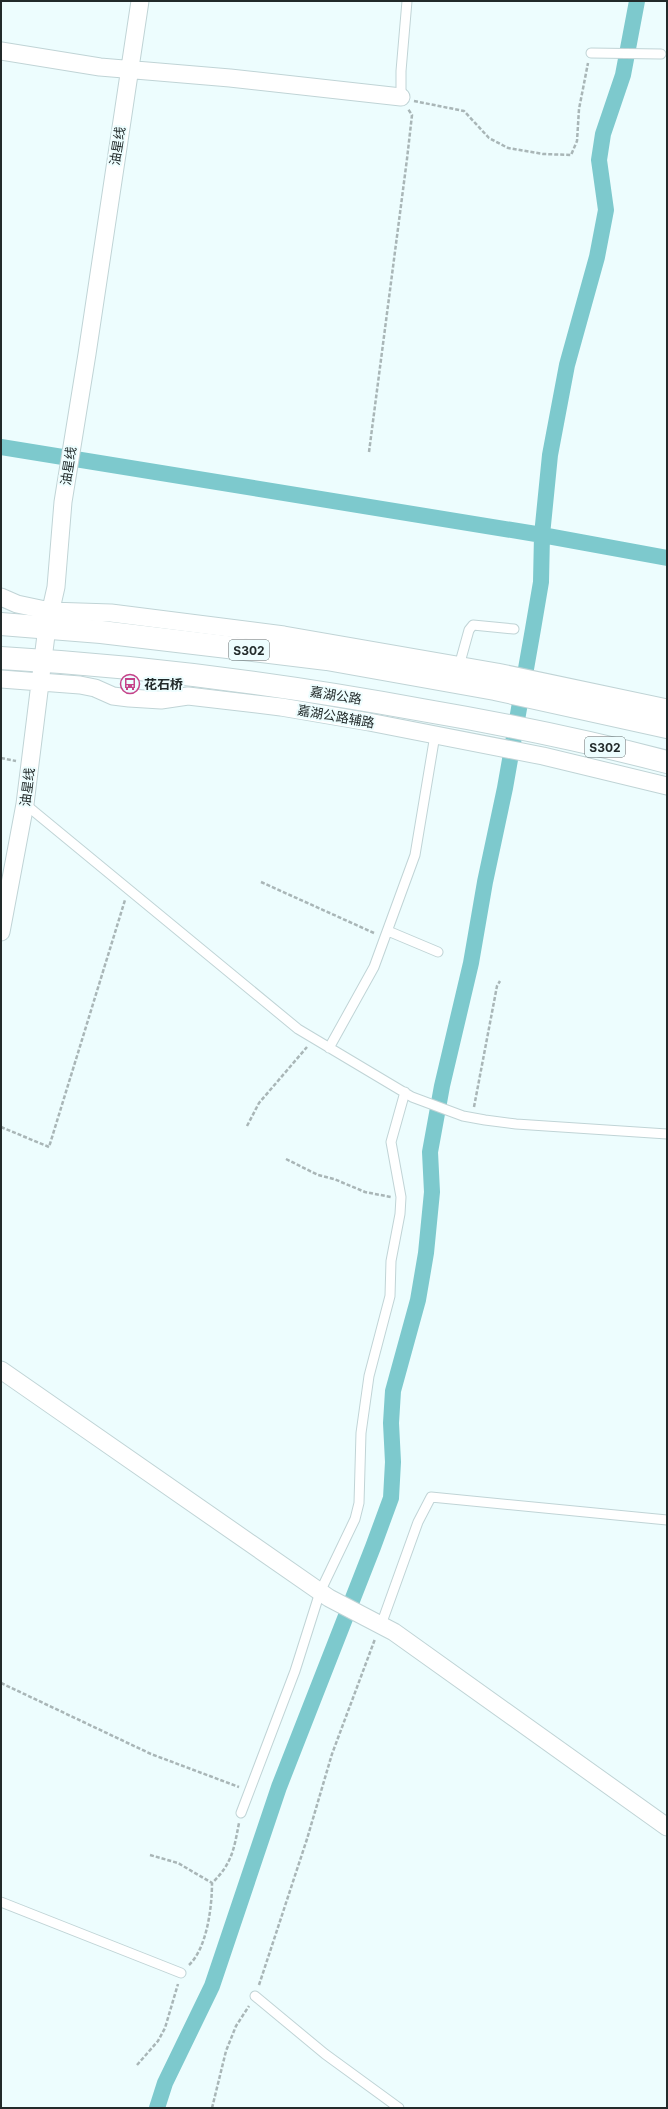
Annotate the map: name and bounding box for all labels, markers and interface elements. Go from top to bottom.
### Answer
street label: 油星线 [106,125,128,167]
street label: 油星线 [57,445,79,487]
road number: S302 [229,640,269,660]
bus stop icon: 花石桥 [119,673,141,695]
place label: 花石桥 [144,676,183,692]
street label: 嘉湖公路 [309,683,363,707]
street label: 嘉湖公路辅路 [296,701,376,731]
road number: S302 [585,737,625,757]
street label: 油星线 [17,767,37,807]

